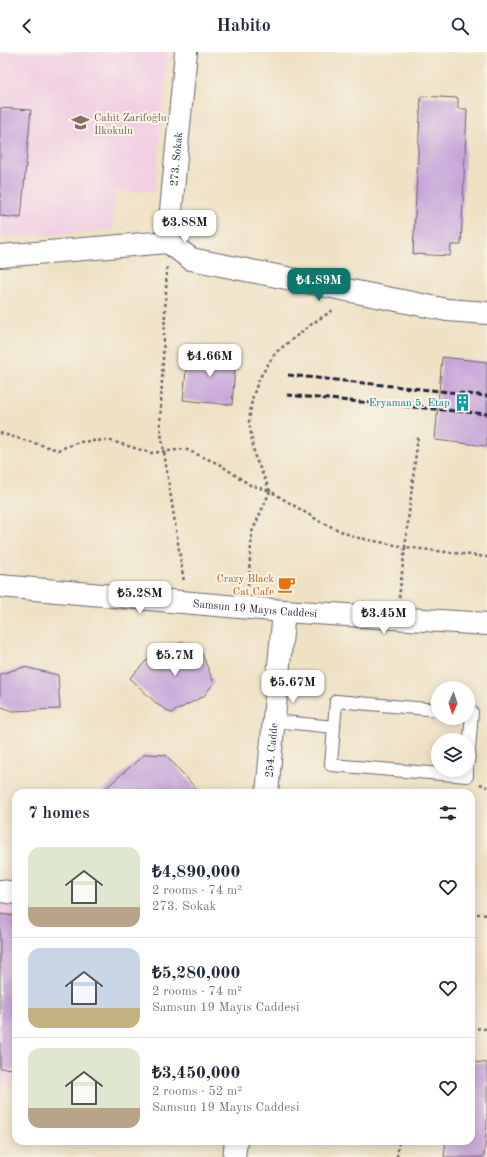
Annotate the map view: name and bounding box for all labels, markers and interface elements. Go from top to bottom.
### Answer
icon: back [16,15,38,37]
icon: search [449,15,471,37]
text: Habito [216,17,271,35]
school or university icon: Cahit Zarifoğlu İlkokulu [71,113,91,133]
place label: Cahit Zarifoğlu İlkokulu [94,113,167,137]
street label: 273. Sokak [169,131,185,187]
pin: ₺3.88M [152,210,218,244]
text: ₺3.88M [162,216,208,229]
pin: ₺4.89M [286,268,352,302]
text: ₺4.89M [296,274,342,287]
pin: ₺4.66M [177,344,243,378]
text: ₺4.66M [187,350,233,363]
building icon: Eryaman 5. Etap [453,392,473,412]
place label: Eryaman 5. Etap [369,398,450,409]
place label: Crazy Black Cat Cafe [216,574,274,598]
cafe icon: Crazy Black Cat Cafe [277,574,297,594]
pin: ₺5.28M [107,581,173,615]
text: ₺5.28M [117,587,163,600]
street label: Samsun 19 Mayıs Caddesi [192,599,318,620]
pin: ₺3.45M [351,601,417,635]
text: ₺3.45M [361,607,407,620]
pin: ₺5.7M [147,643,203,677]
text: ₺5.7M [156,649,194,662]
pin: ₺5.67M [260,670,326,704]
text: ₺5.67M [270,676,316,689]
north arrow [431,681,475,725]
map controls [431,681,475,777]
street label: 254. Cadde [264,723,281,778]
button: layers [431,733,475,777]
icon: filters [437,802,459,824]
text: 7 homes [28,805,90,822]
icon: home [60,863,108,911]
text: ₺4,890,000 [152,864,240,881]
icon: heart [437,876,459,898]
text: 2 rooms · 74 m² [152,884,242,897]
text: 273. Sokak [152,900,216,913]
icon: home [60,964,108,1012]
text: ₺5,280,000 [152,965,240,982]
icon: heart [437,977,459,999]
text: 2 rooms · 74 m² [152,985,242,998]
text: Samsun 19 Mayıs Caddesi [152,1001,299,1014]
icon: home [60,1064,108,1112]
text: ₺3,450,000 [152,1065,240,1082]
icon: heart [437,1077,459,1099]
text: 2 rooms · 52 m² [152,1085,242,1098]
text: Samsun 19 Mayıs Caddesi [152,1101,299,1114]

